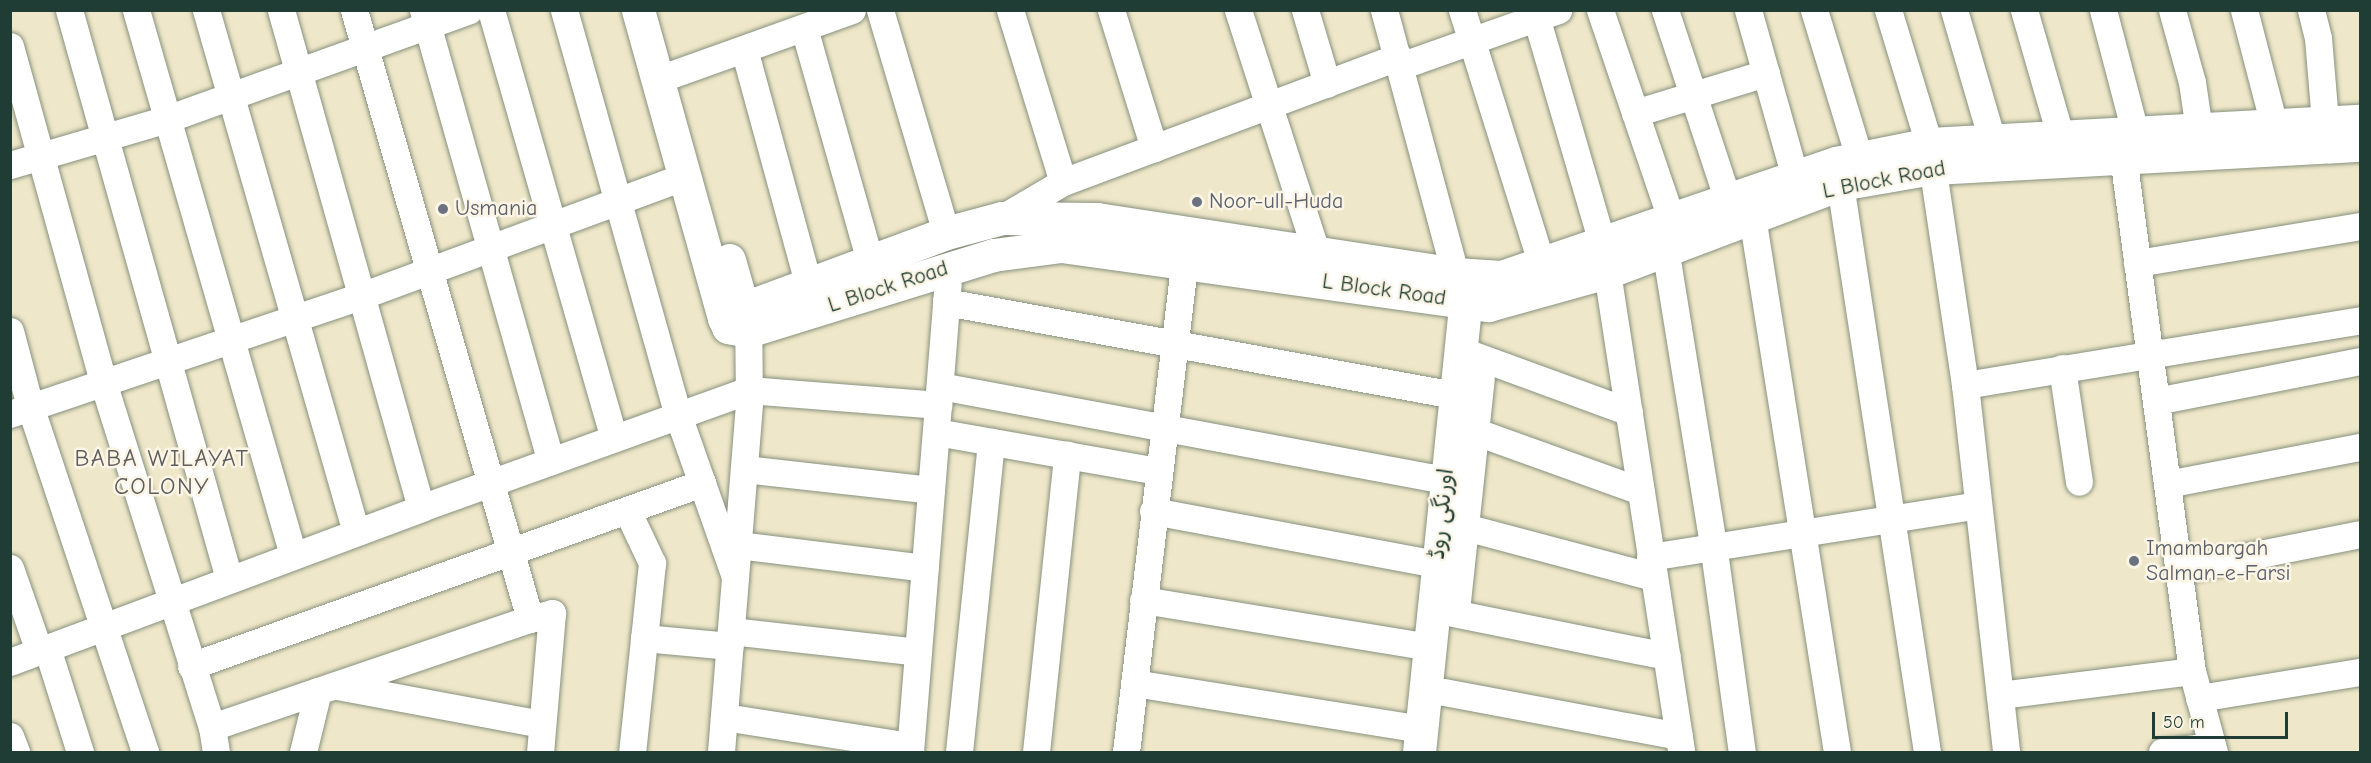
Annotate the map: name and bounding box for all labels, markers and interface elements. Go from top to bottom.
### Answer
street label: L Block Road [1820,155,1948,205]
place label: Noor-ull-Huda [1209,189,1343,215]
marker: Noor-ull-Huda [1190,195,1204,209]
place label: Usmania [455,196,537,222]
marker: Usmania [436,202,450,216]
street label: L Block Road [825,255,951,319]
street label: L Block Road [1320,268,1448,312]
district label: BABA WILAYAT COLONY [74,445,250,501]
street label: اورنگی روڈ [1424,467,1460,561]
place label: Imambargah Salman-e-Farsi [2146,535,2290,586]
marker: Imambargah Salman-e-Farsi [2127,554,2141,568]
scale bar [2155,700,2292,738]
text: 50 m [2163,712,2205,733]

